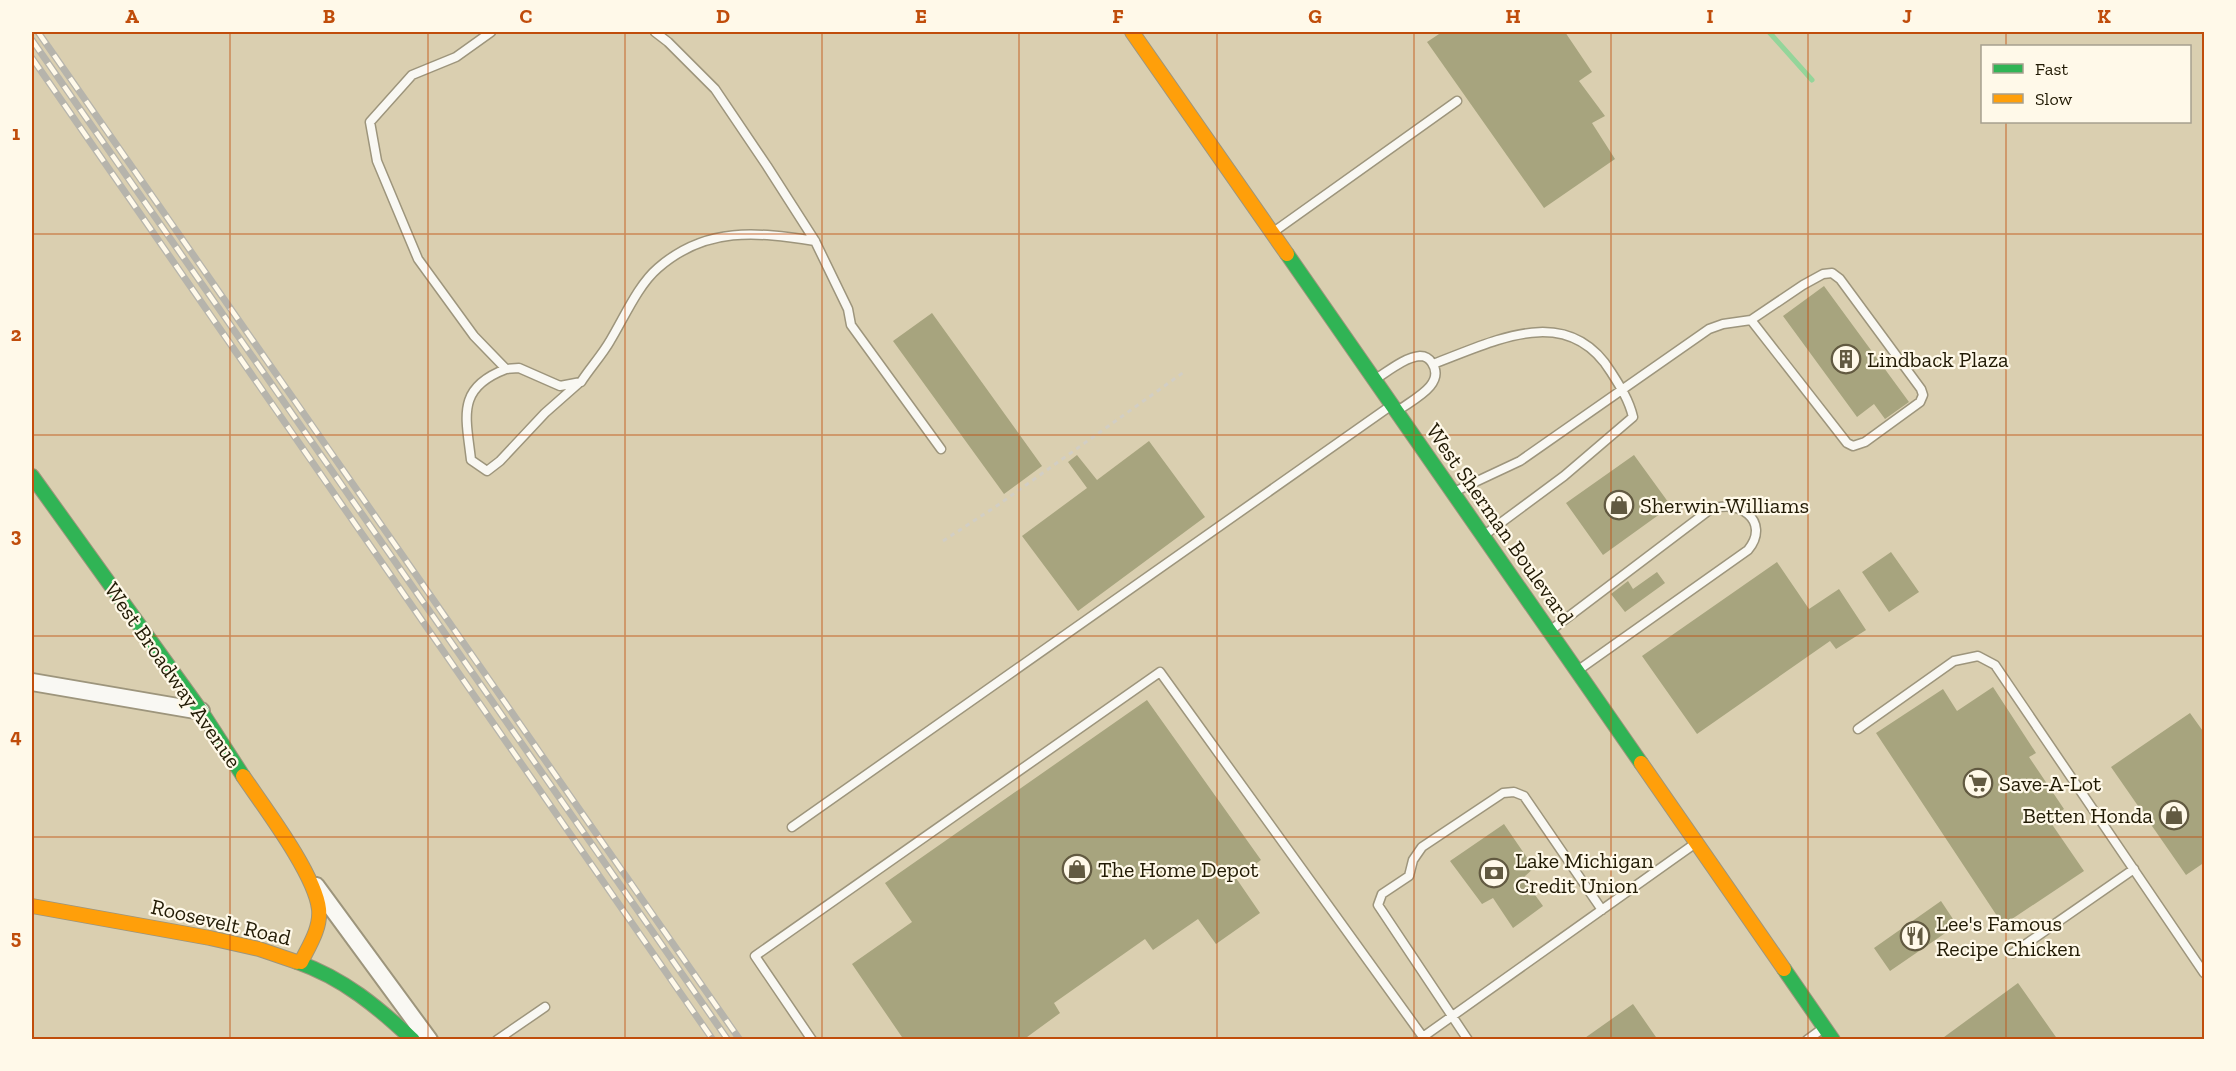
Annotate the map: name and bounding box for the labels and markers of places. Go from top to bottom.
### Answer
building icon: Lindback Plaza [1830,343,1862,375]
place label: Lindback Plaza [1867,346,2009,373]
shop icon: Sherwin-Williams [1603,489,1635,521]
place label: Sherwin-Williams [1640,492,1809,519]
supermarket icon: Save-A-Lot [1962,767,1994,799]
place label: Save-A-Lot [1999,770,2102,797]
shop icon: Betten Honda [2158,799,2190,831]
place label: Betten Honda [2022,802,2153,829]
place label: Lake Michigan Credit Union [1515,847,1654,899]
shop icon: The Home Depot [1061,853,1093,885]
place label: The Home Depot [1098,856,1259,883]
bank icon: Lake Michigan Credit Union [1478,857,1510,889]
place label: Lee's Famous Recipe Chicken [1936,910,2081,962]
restaurant icon: Lee's Famous Recipe Chicken [1899,920,1931,952]

